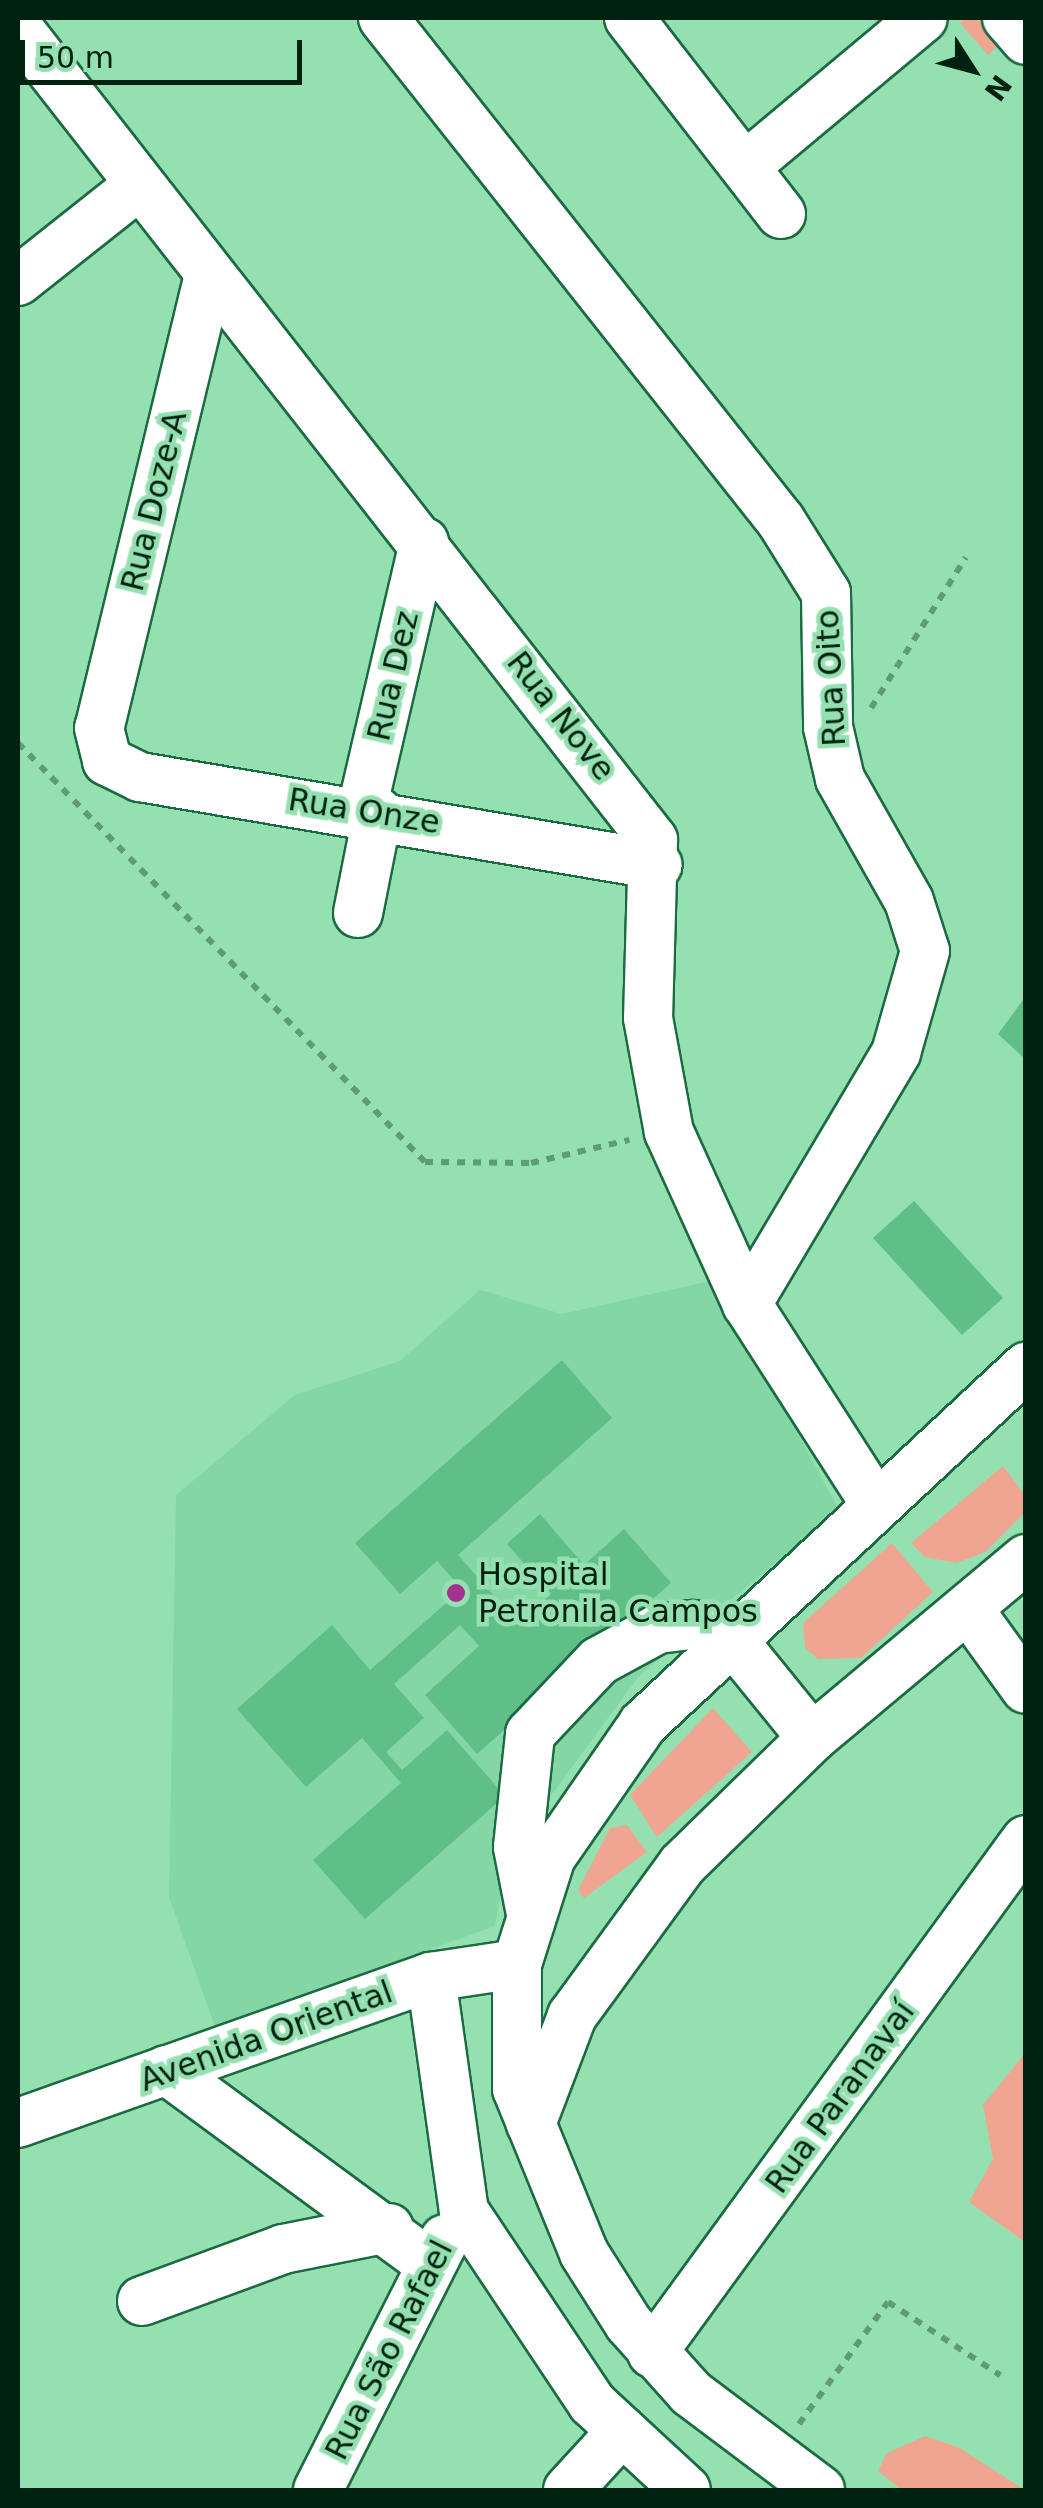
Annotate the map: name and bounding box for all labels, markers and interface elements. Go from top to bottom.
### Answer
scale bar [25,20,308,82]
north arrow [923,20,1023,120]
text: 50 m [37,40,114,75]
text: N [977,69,1018,107]
street label: Rua Doze-A [113,407,195,595]
street label: Rua Dez [359,607,427,745]
street label: Rua Oito [808,609,854,747]
street label: Rua Nove [499,644,623,788]
street label: Rua Onze [286,780,442,842]
place label: Hospital Petronila Campos [478,1556,758,1631]
marker: Hospital Petronila Campos [443,1580,469,1606]
street label: Avenida Oriental [134,1972,398,2100]
street label: Rua Paranavaí [757,1993,923,2201]
street label: Rua São Rafael [317,2234,461,2466]

